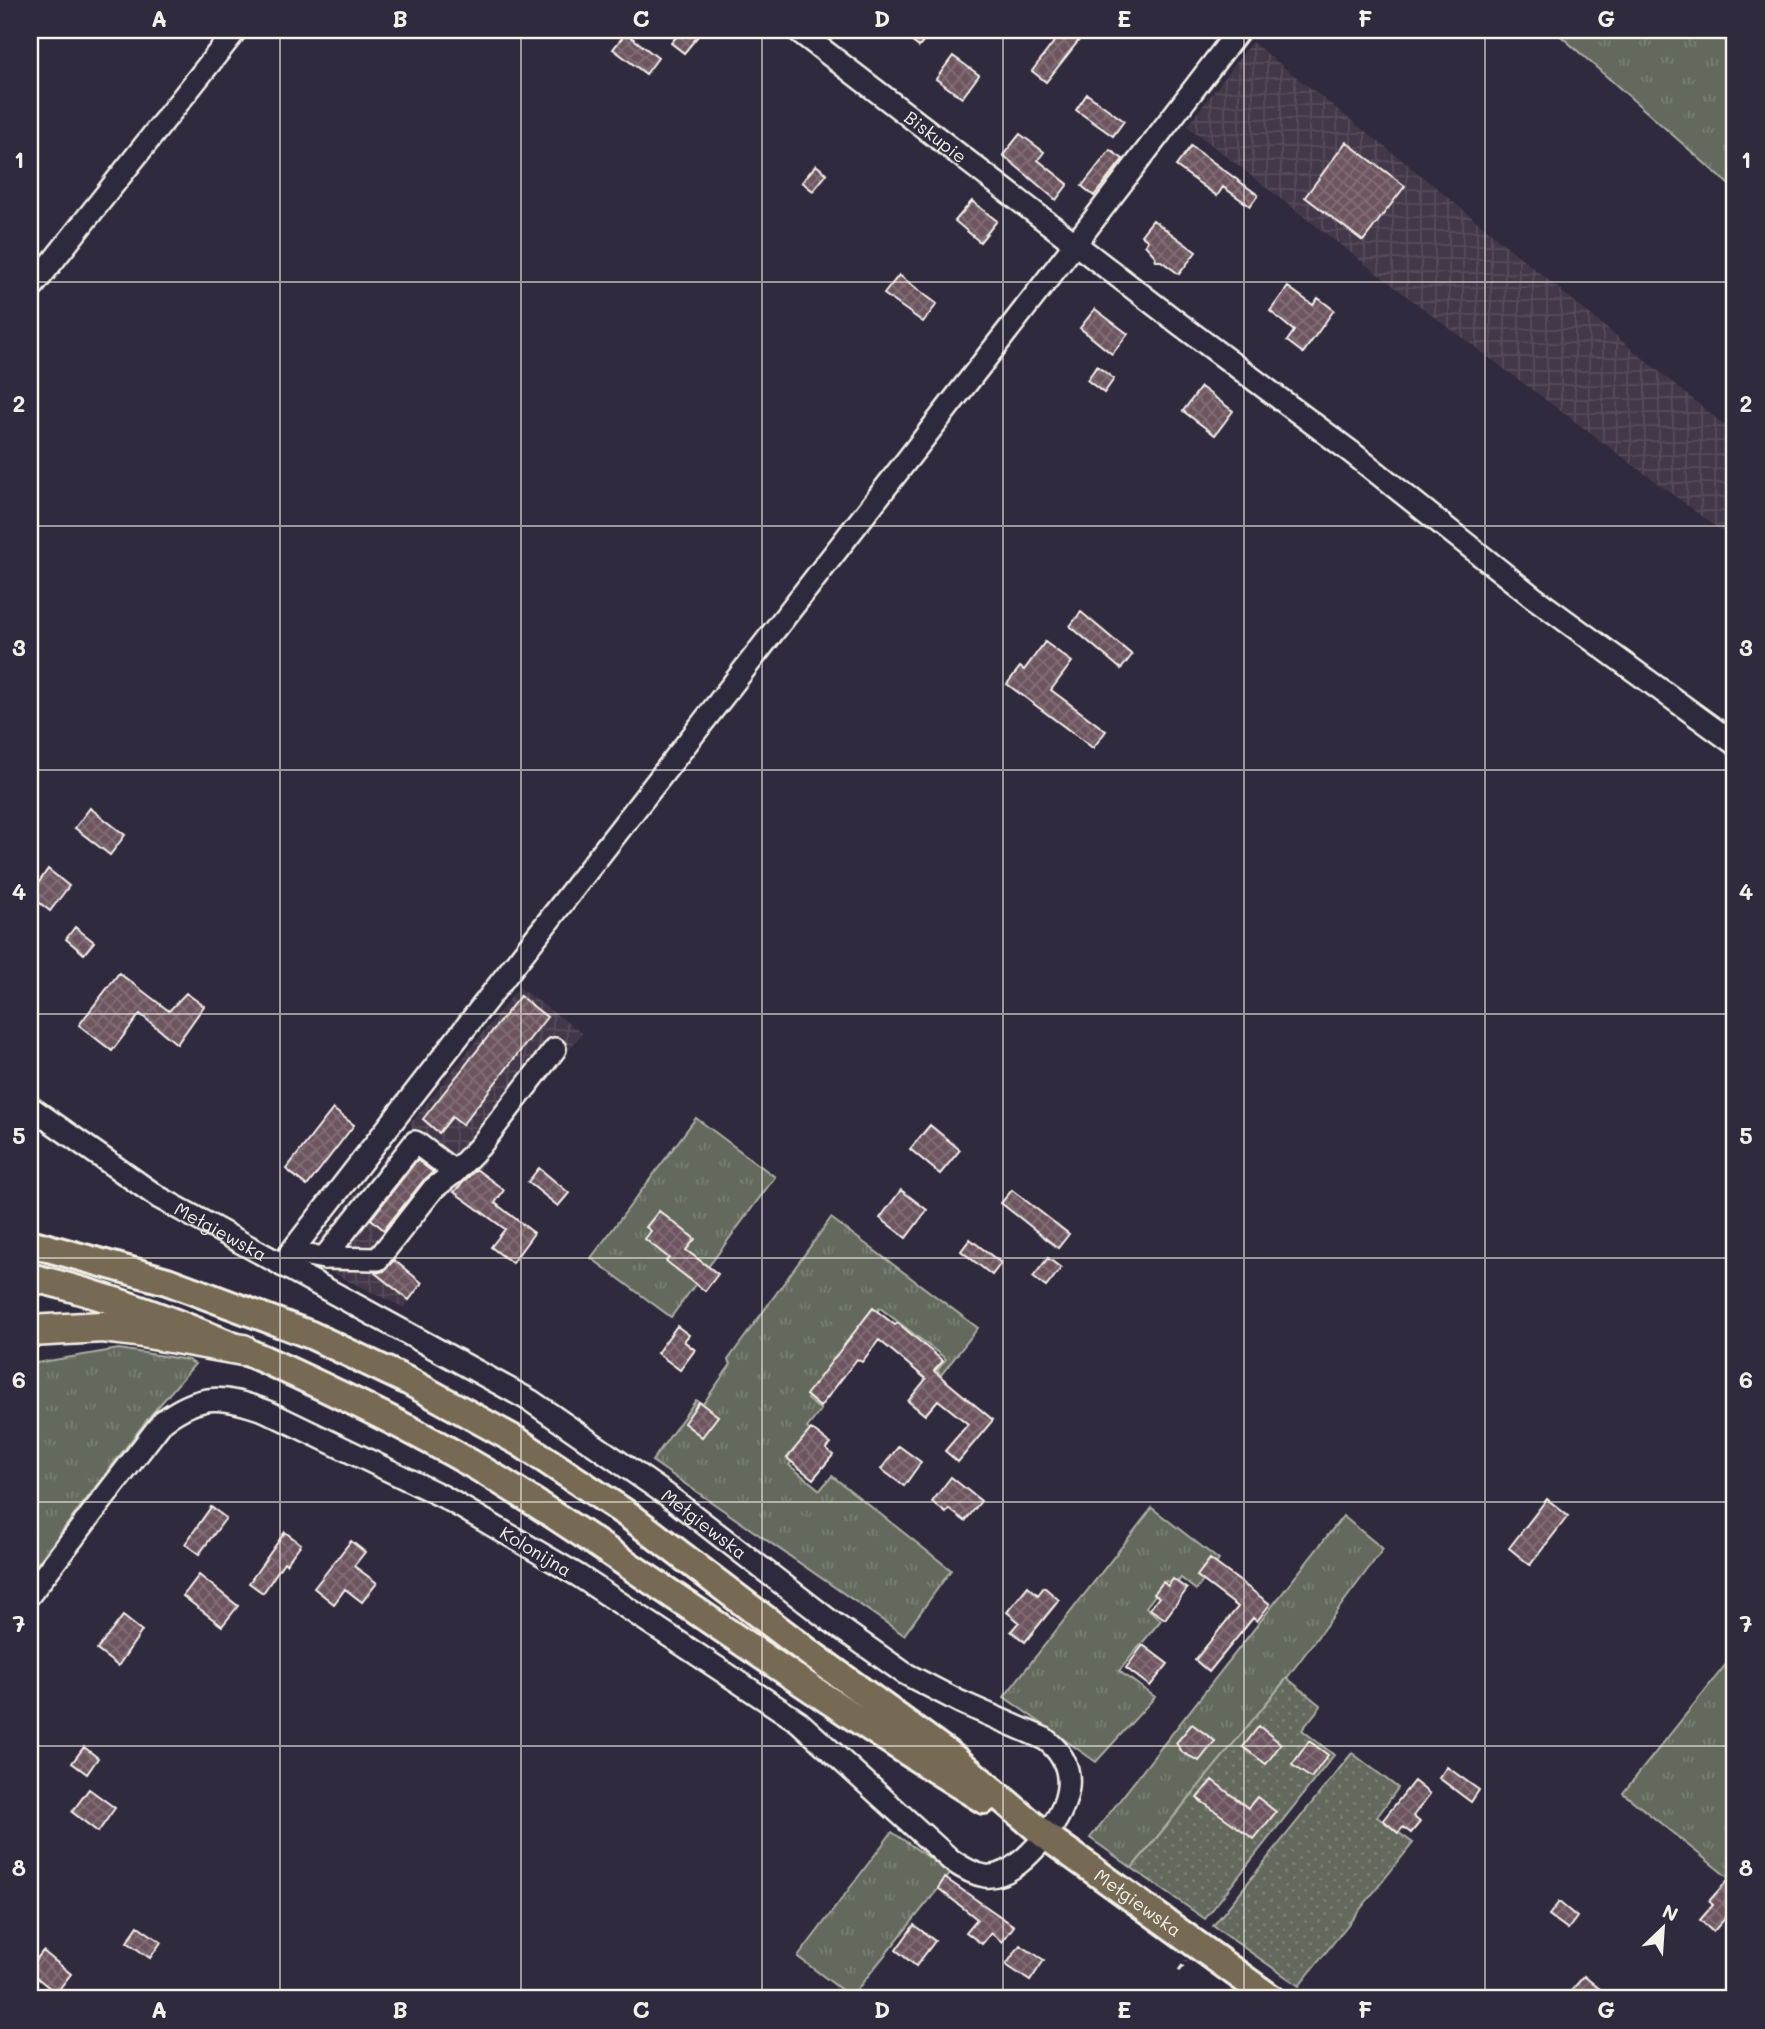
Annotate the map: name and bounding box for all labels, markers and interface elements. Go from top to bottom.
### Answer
text: A [151,3,167,33]
text: B [392,3,408,33]
text: C [632,3,650,33]
text: D [874,3,890,33]
text: E [1117,3,1131,33]
text: F [1358,3,1372,33]
text: G [1597,3,1615,33]
street label: Biskupie [900,105,972,168]
text: 1 [14,144,24,174]
text: 1 [1741,144,1751,174]
text: 2 [13,388,25,418]
text: 2 [1740,388,1752,418]
text: 3 [12,632,26,662]
text: 3 [1739,632,1753,662]
text: 4 [12,876,26,906]
text: 4 [1739,876,1753,906]
text: 5 [12,1120,26,1150]
text: 5 [1739,1120,1753,1150]
street label: Mełgiewska [170,1196,271,1266]
text: 6 [12,1364,26,1394]
text: 6 [1739,1364,1753,1394]
street label: Mełgiewska [657,1483,752,1564]
street label: Kolonijna [496,1520,576,1582]
text: 7 [13,1608,26,1638]
text: 7 [1740,1608,1753,1638]
text: 8 [12,1852,26,1882]
text: 8 [1739,1852,1753,1882]
street label: Mełgiewska [1090,1863,1186,1942]
north arrow [1628,1892,1698,1962]
text: N [1659,1898,1682,1927]
text: A [151,1994,167,2024]
text: B [392,1994,408,2024]
text: C [632,1994,650,2024]
text: D [874,1994,890,2024]
text: E [1117,1994,1131,2024]
text: F [1358,1994,1372,2024]
text: G [1597,1994,1615,2024]

